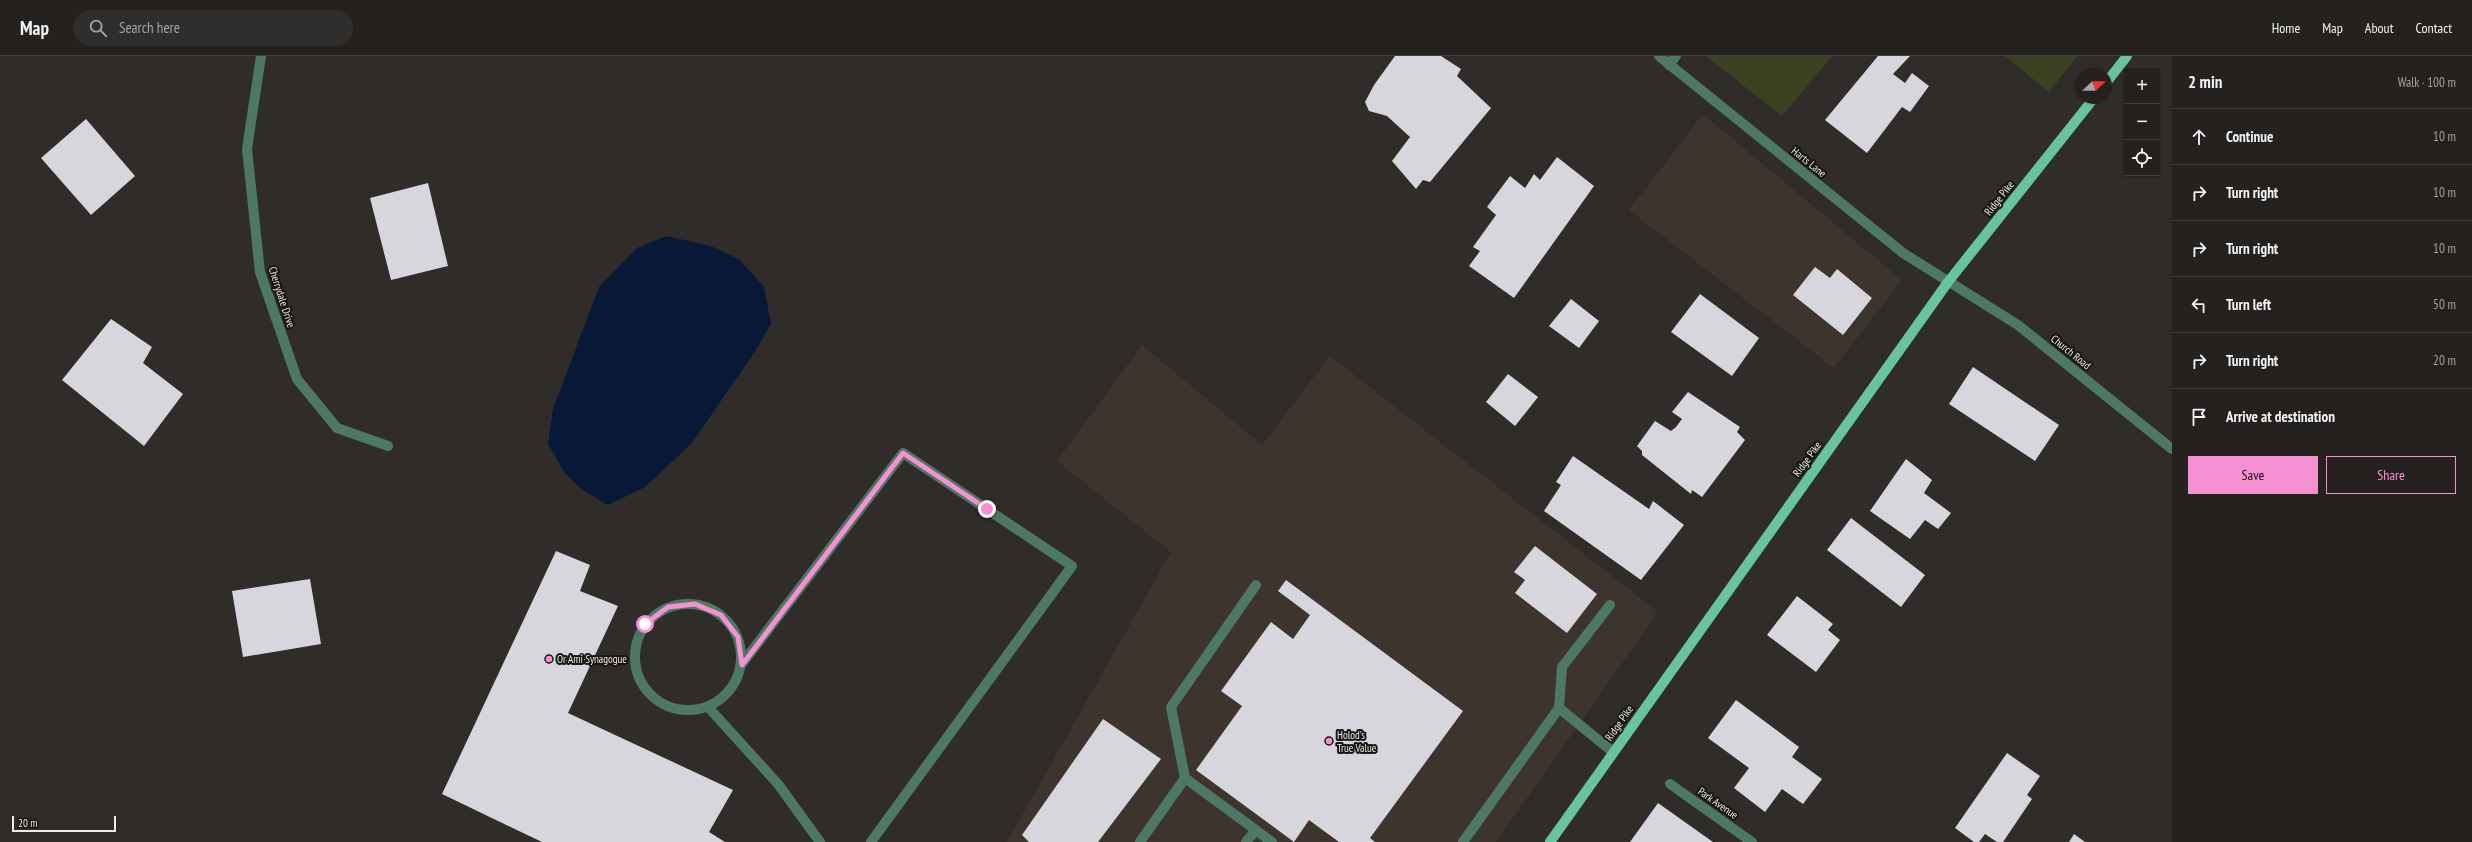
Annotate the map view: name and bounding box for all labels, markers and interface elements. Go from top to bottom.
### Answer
search box [73,10,353,46]
text: Map [20,16,49,40]
icon: search [87,17,109,39]
text: Search here [119,18,180,37]
text: Home [2272,19,2300,37]
text: Map [2322,19,2343,37]
text: About [2365,19,2394,37]
text: Contact [2416,19,2452,37]
north arrow [2076,68,2112,104]
map controls [2124,68,2160,176]
button: + [2124,68,2160,104]
text: 2 min [2188,71,2222,93]
text: Walk · 100 m [2398,74,2456,91]
button: − [2124,104,2160,140]
icon: ahead [2188,126,2210,148]
text: Continue [2226,127,2273,146]
text: 10 m [2433,128,2456,145]
button: locate [2124,140,2160,176]
street label: Harts Lane [1789,144,1830,181]
street label: Ridge Pike [1981,178,2017,218]
icon: right [2188,182,2210,204]
text: Turn right [2226,183,2278,202]
text: 10 m [2433,184,2456,201]
icon: right [2188,238,2210,260]
text: Turn right [2226,239,2278,258]
text: 10 m [2433,240,2456,257]
street label: Cherrydale Drive [266,265,299,330]
icon: left [2188,294,2210,316]
text: Turn left [2226,295,2271,314]
text: 50 m [2433,296,2456,313]
street label: Church Road [2048,332,2094,373]
icon: right [2188,350,2210,372]
text: Turn right [2226,351,2278,370]
text: 20 m [2433,352,2456,369]
icon: arrive [2188,406,2210,428]
text: Arrive at destination [2226,407,2335,426]
street label: Ridge Pike [1790,438,1825,479]
button: Save [2188,456,2318,494]
button: Share [2326,456,2456,494]
route end [978,500,996,518]
route start [636,615,654,633]
place label: Or Ami Synagogue [557,652,627,666]
marker: Or Ami Synagogue [544,654,554,664]
street label: Ridge Pike [1602,702,1636,743]
place label: Holod's True Value [1337,728,1377,755]
marker: Holod's True Value [1324,736,1334,746]
street label: Park Avenue [1695,784,1741,822]
scale bar [12,814,116,833]
text: 20 m [18,816,37,830]

